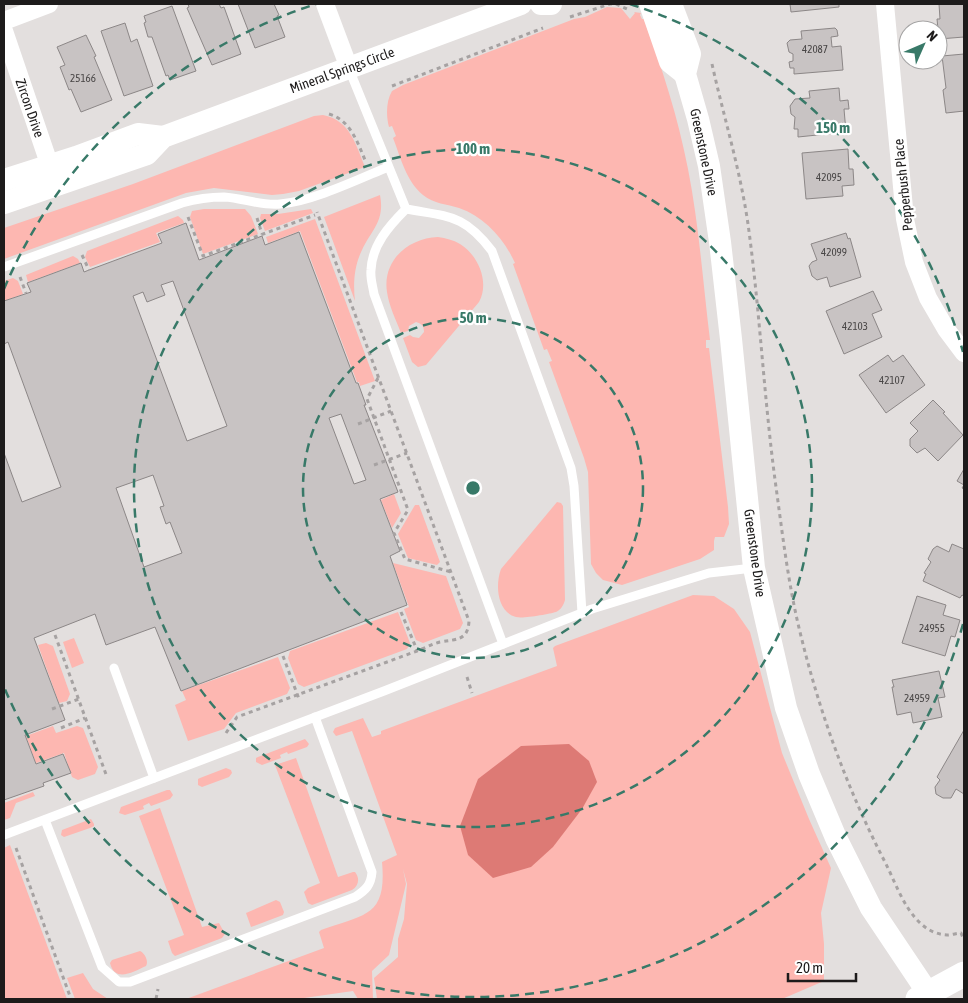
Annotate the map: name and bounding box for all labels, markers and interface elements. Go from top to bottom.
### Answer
north arrow [898,20,948,70]
text: N [924,27,941,44]
house number: 42087 [802,43,828,55]
street label: Mineral Springs Circle [288,44,396,96]
house number: 25166 [70,72,96,84]
street label: Zircon Drive [12,76,48,140]
street label: Greenstone Drive [687,107,721,197]
text: 150 m [816,119,850,136]
street label: Pepperbush Place [890,138,916,232]
text: 100 m [456,140,490,157]
house number: 42095 [816,171,842,183]
house number: 42099 [821,246,847,258]
text: 50 m [460,309,487,326]
house number: 42103 [842,320,868,332]
house number: 42107 [879,374,905,386]
centre of rings [464,479,482,497]
street label: Greenstone Drive [741,508,769,598]
house number: 24955 [919,622,945,634]
house number: 24959 [904,692,930,704]
scale bar [788,950,856,982]
text: 20 m [796,959,823,976]

